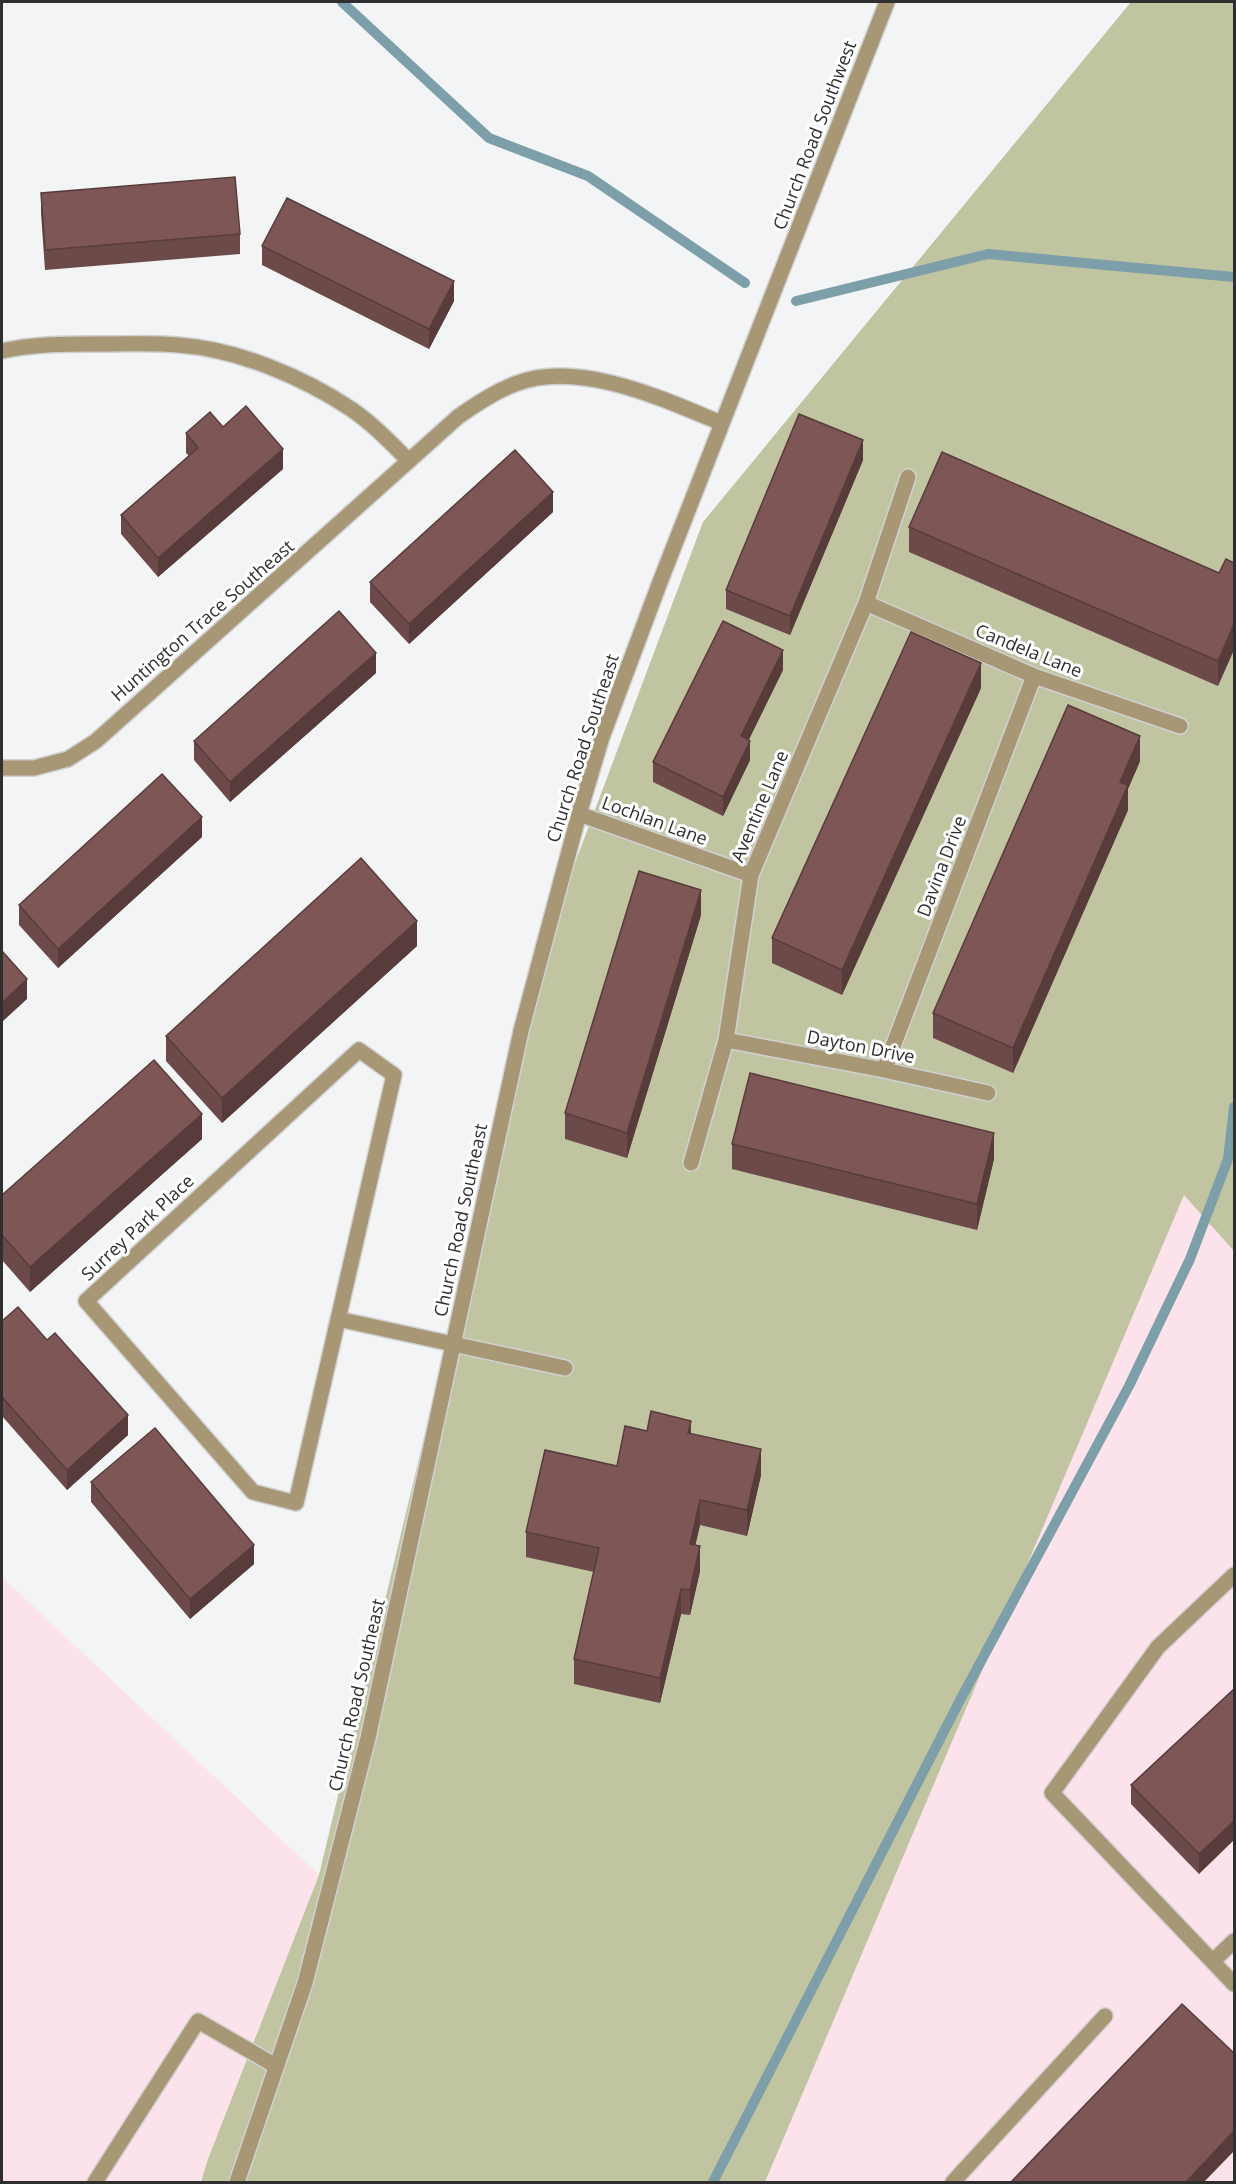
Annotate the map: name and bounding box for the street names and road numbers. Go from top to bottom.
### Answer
street label: Church Road Southwest [767,37,861,233]
street label: Huntington Trace Southeast [105,534,299,706]
street label: Candela Lane [972,618,1086,682]
street label: Church Road Southeast [540,651,624,845]
street label: Aventine Lane [725,747,793,865]
street label: Lochlan Lane [599,790,711,850]
street label: Davina Drive [911,812,971,920]
street label: Dayton Drive [805,1024,917,1068]
street label: Church Road Southeast [428,1121,492,1319]
street label: Surrey Park Place [75,1168,199,1286]
street label: Church Road Southeast [322,1596,390,1794]

